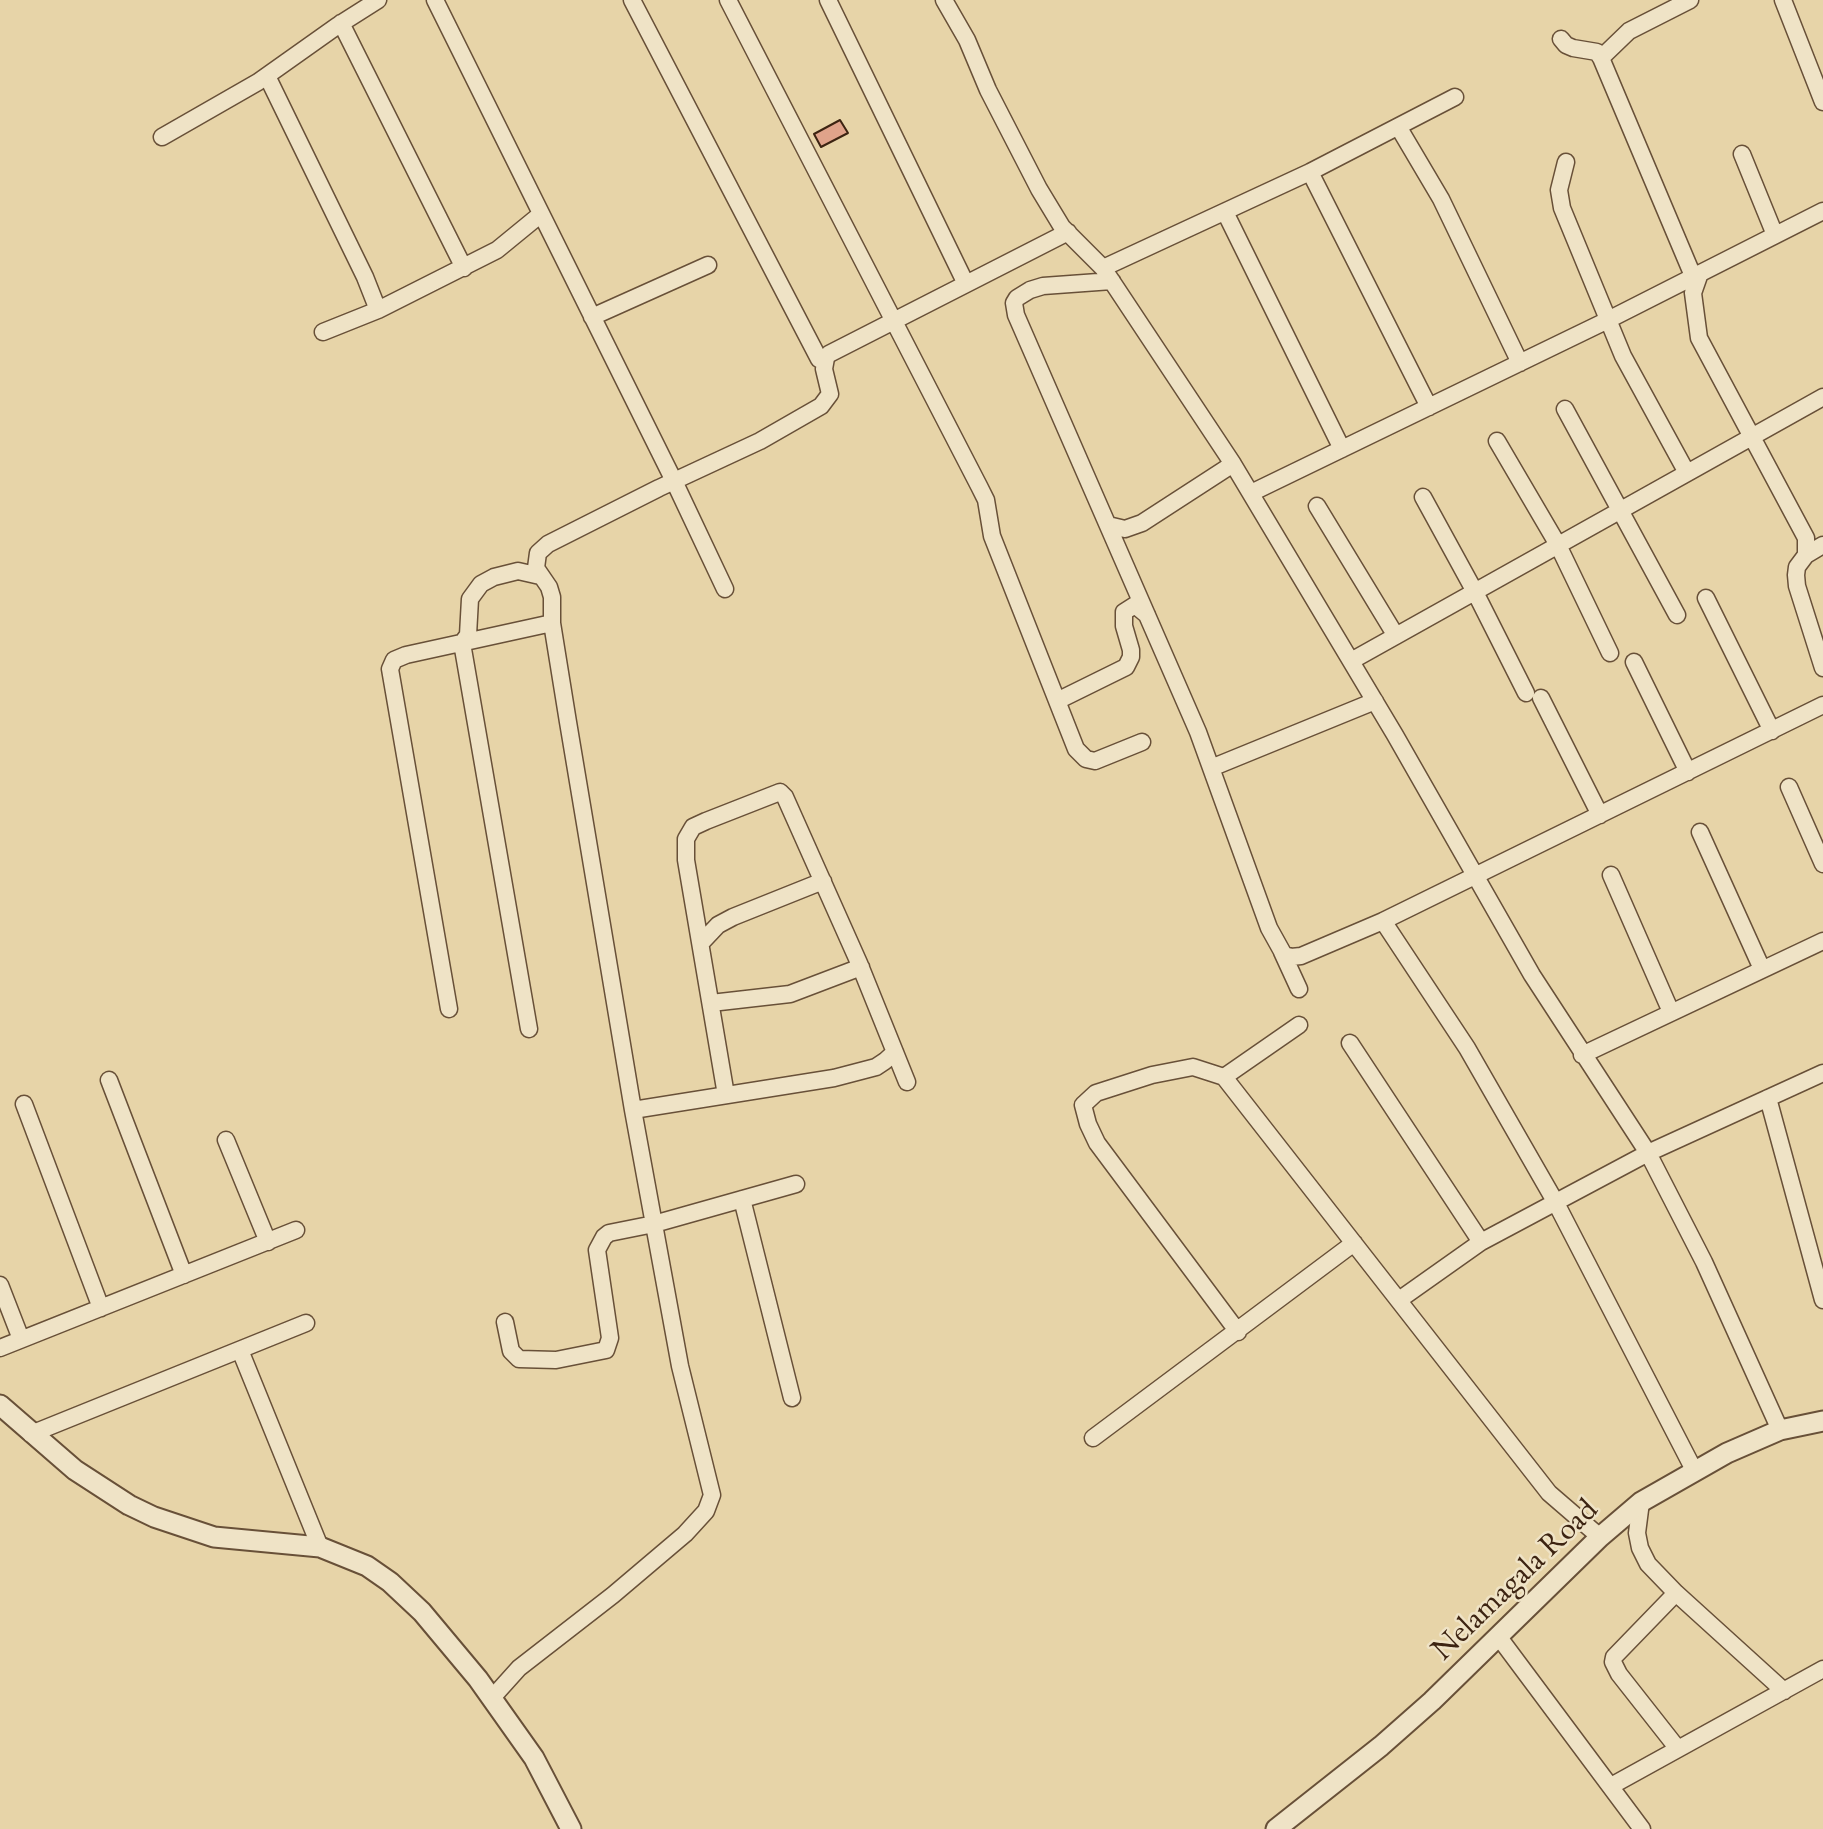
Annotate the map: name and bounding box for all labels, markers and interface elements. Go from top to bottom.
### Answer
street label: Nelamagala Road [1424,1491,1606,1669]

